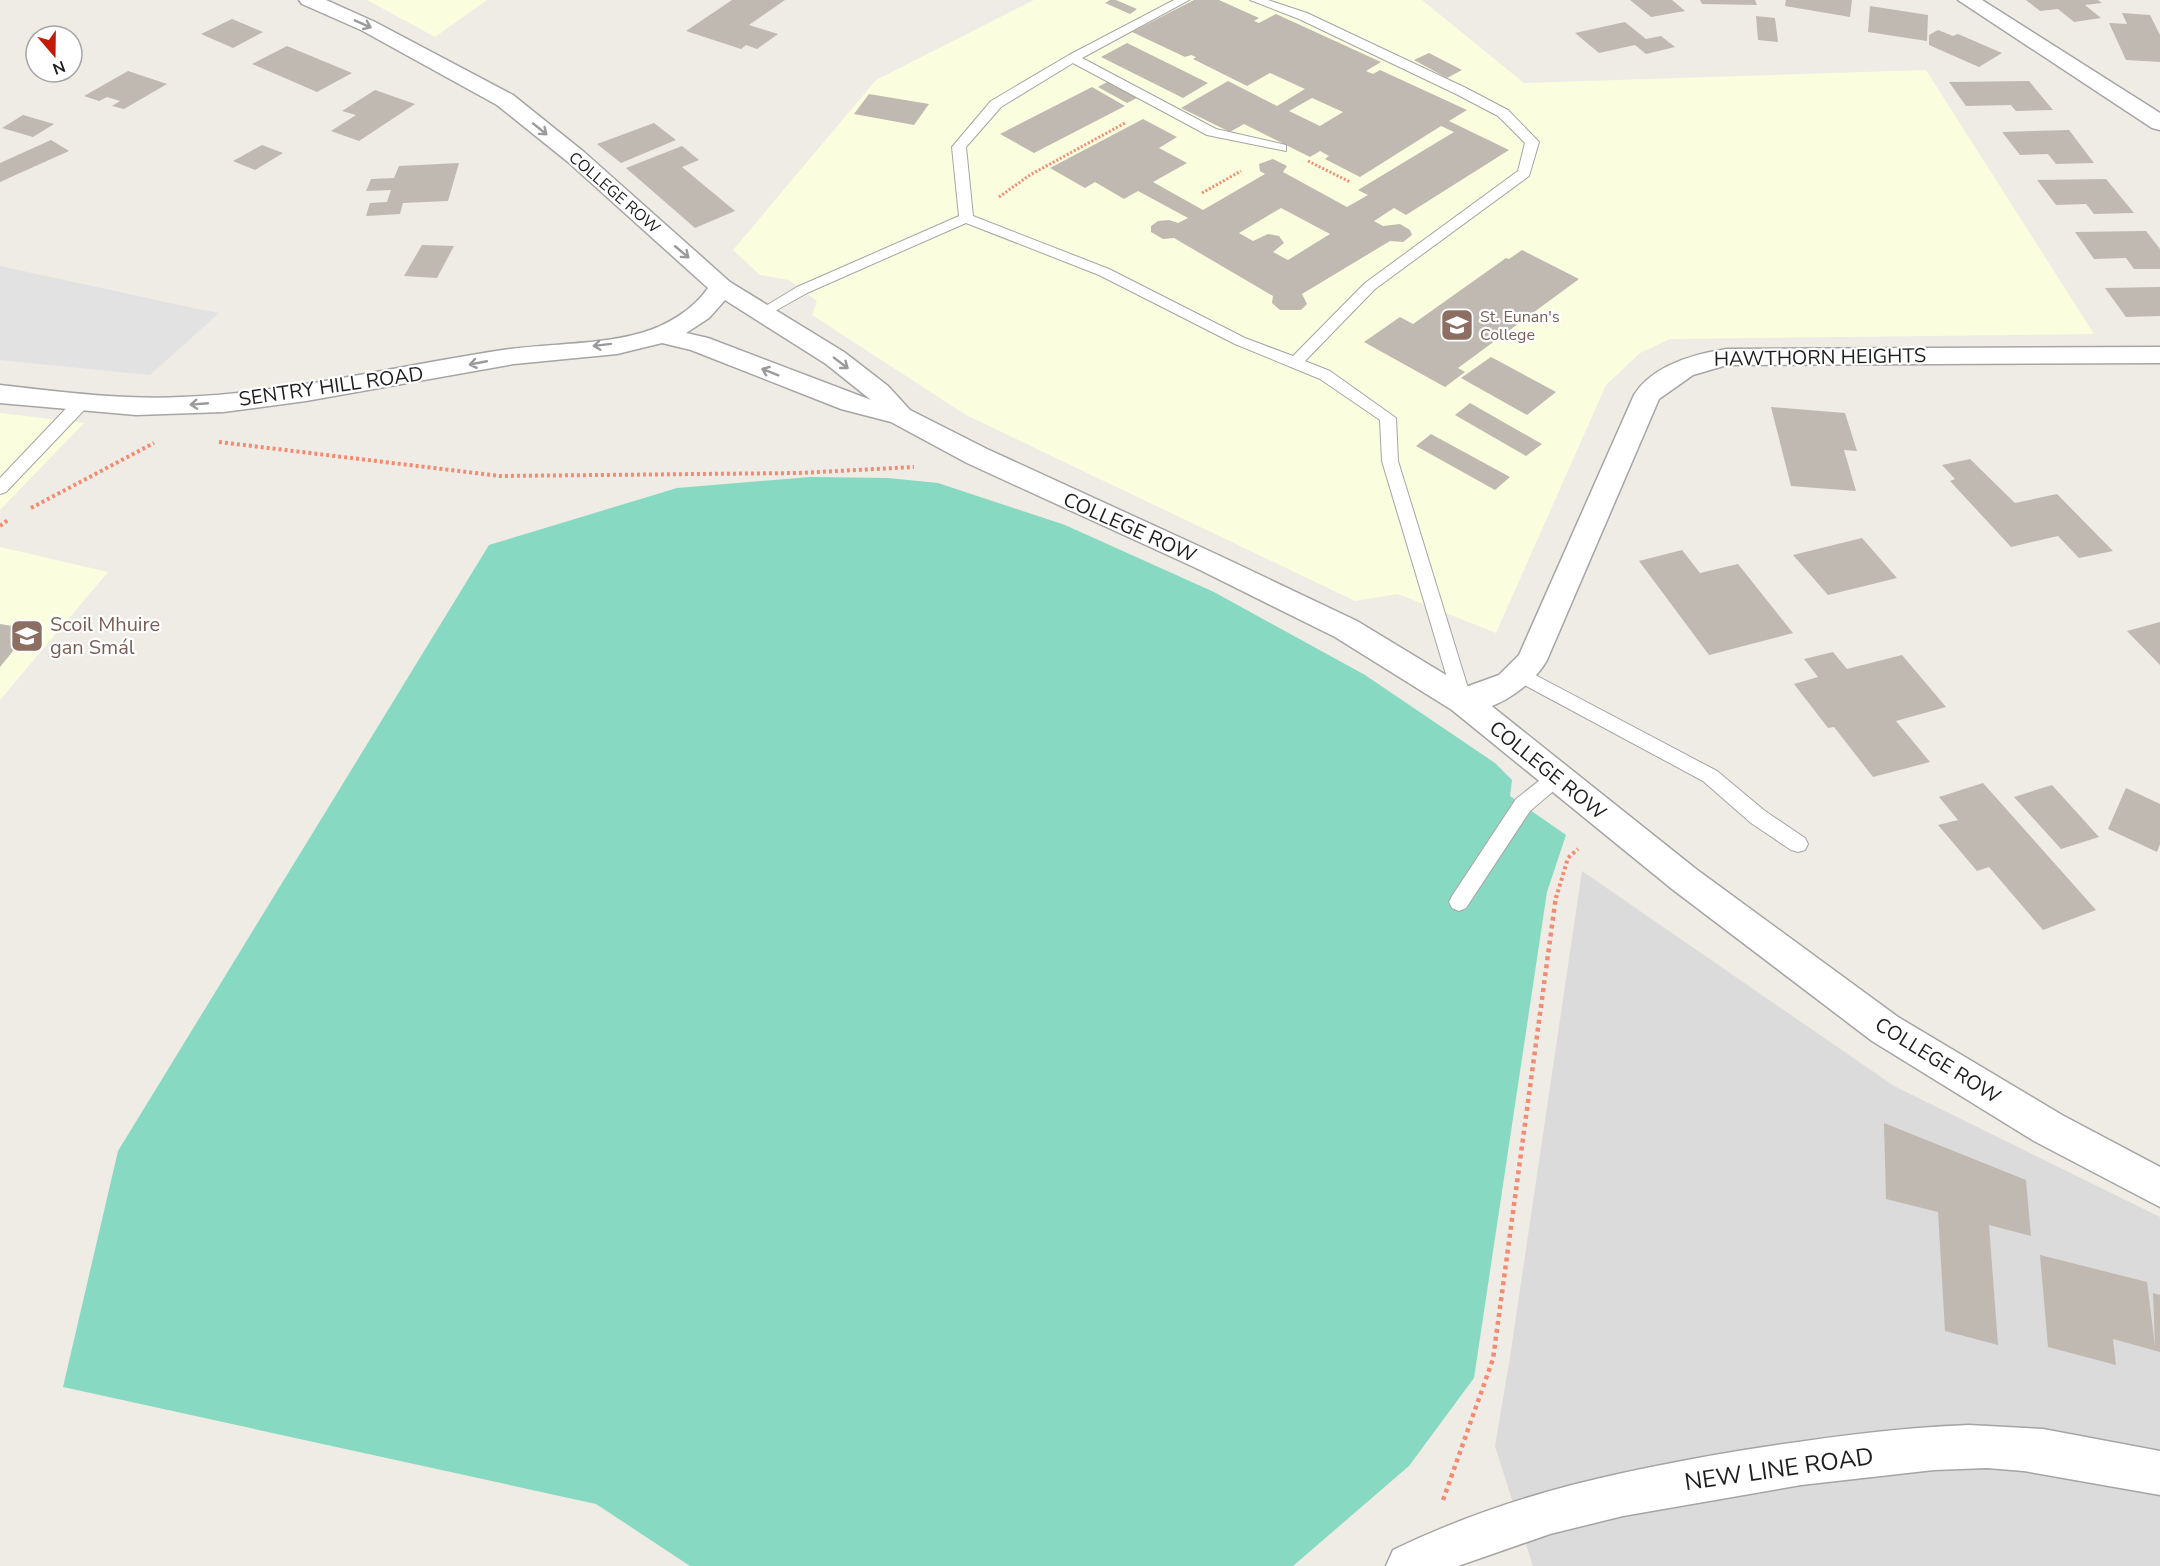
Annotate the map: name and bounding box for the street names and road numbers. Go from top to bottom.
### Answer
street label: COLLEGE ROW [564,147,665,239]
street label: HAWTHORN HEIGHTS [1714,342,1926,373]
street label: SENTRY HILL ROAD [237,360,425,413]
street label: COLLEGE ROW [1059,486,1201,569]
street label: COLLEGE ROW [1483,715,1612,826]
street label: COLLEGE ROW [1870,1011,2006,1110]
street label: NEW LINE ROAD [1682,1440,1876,1498]

